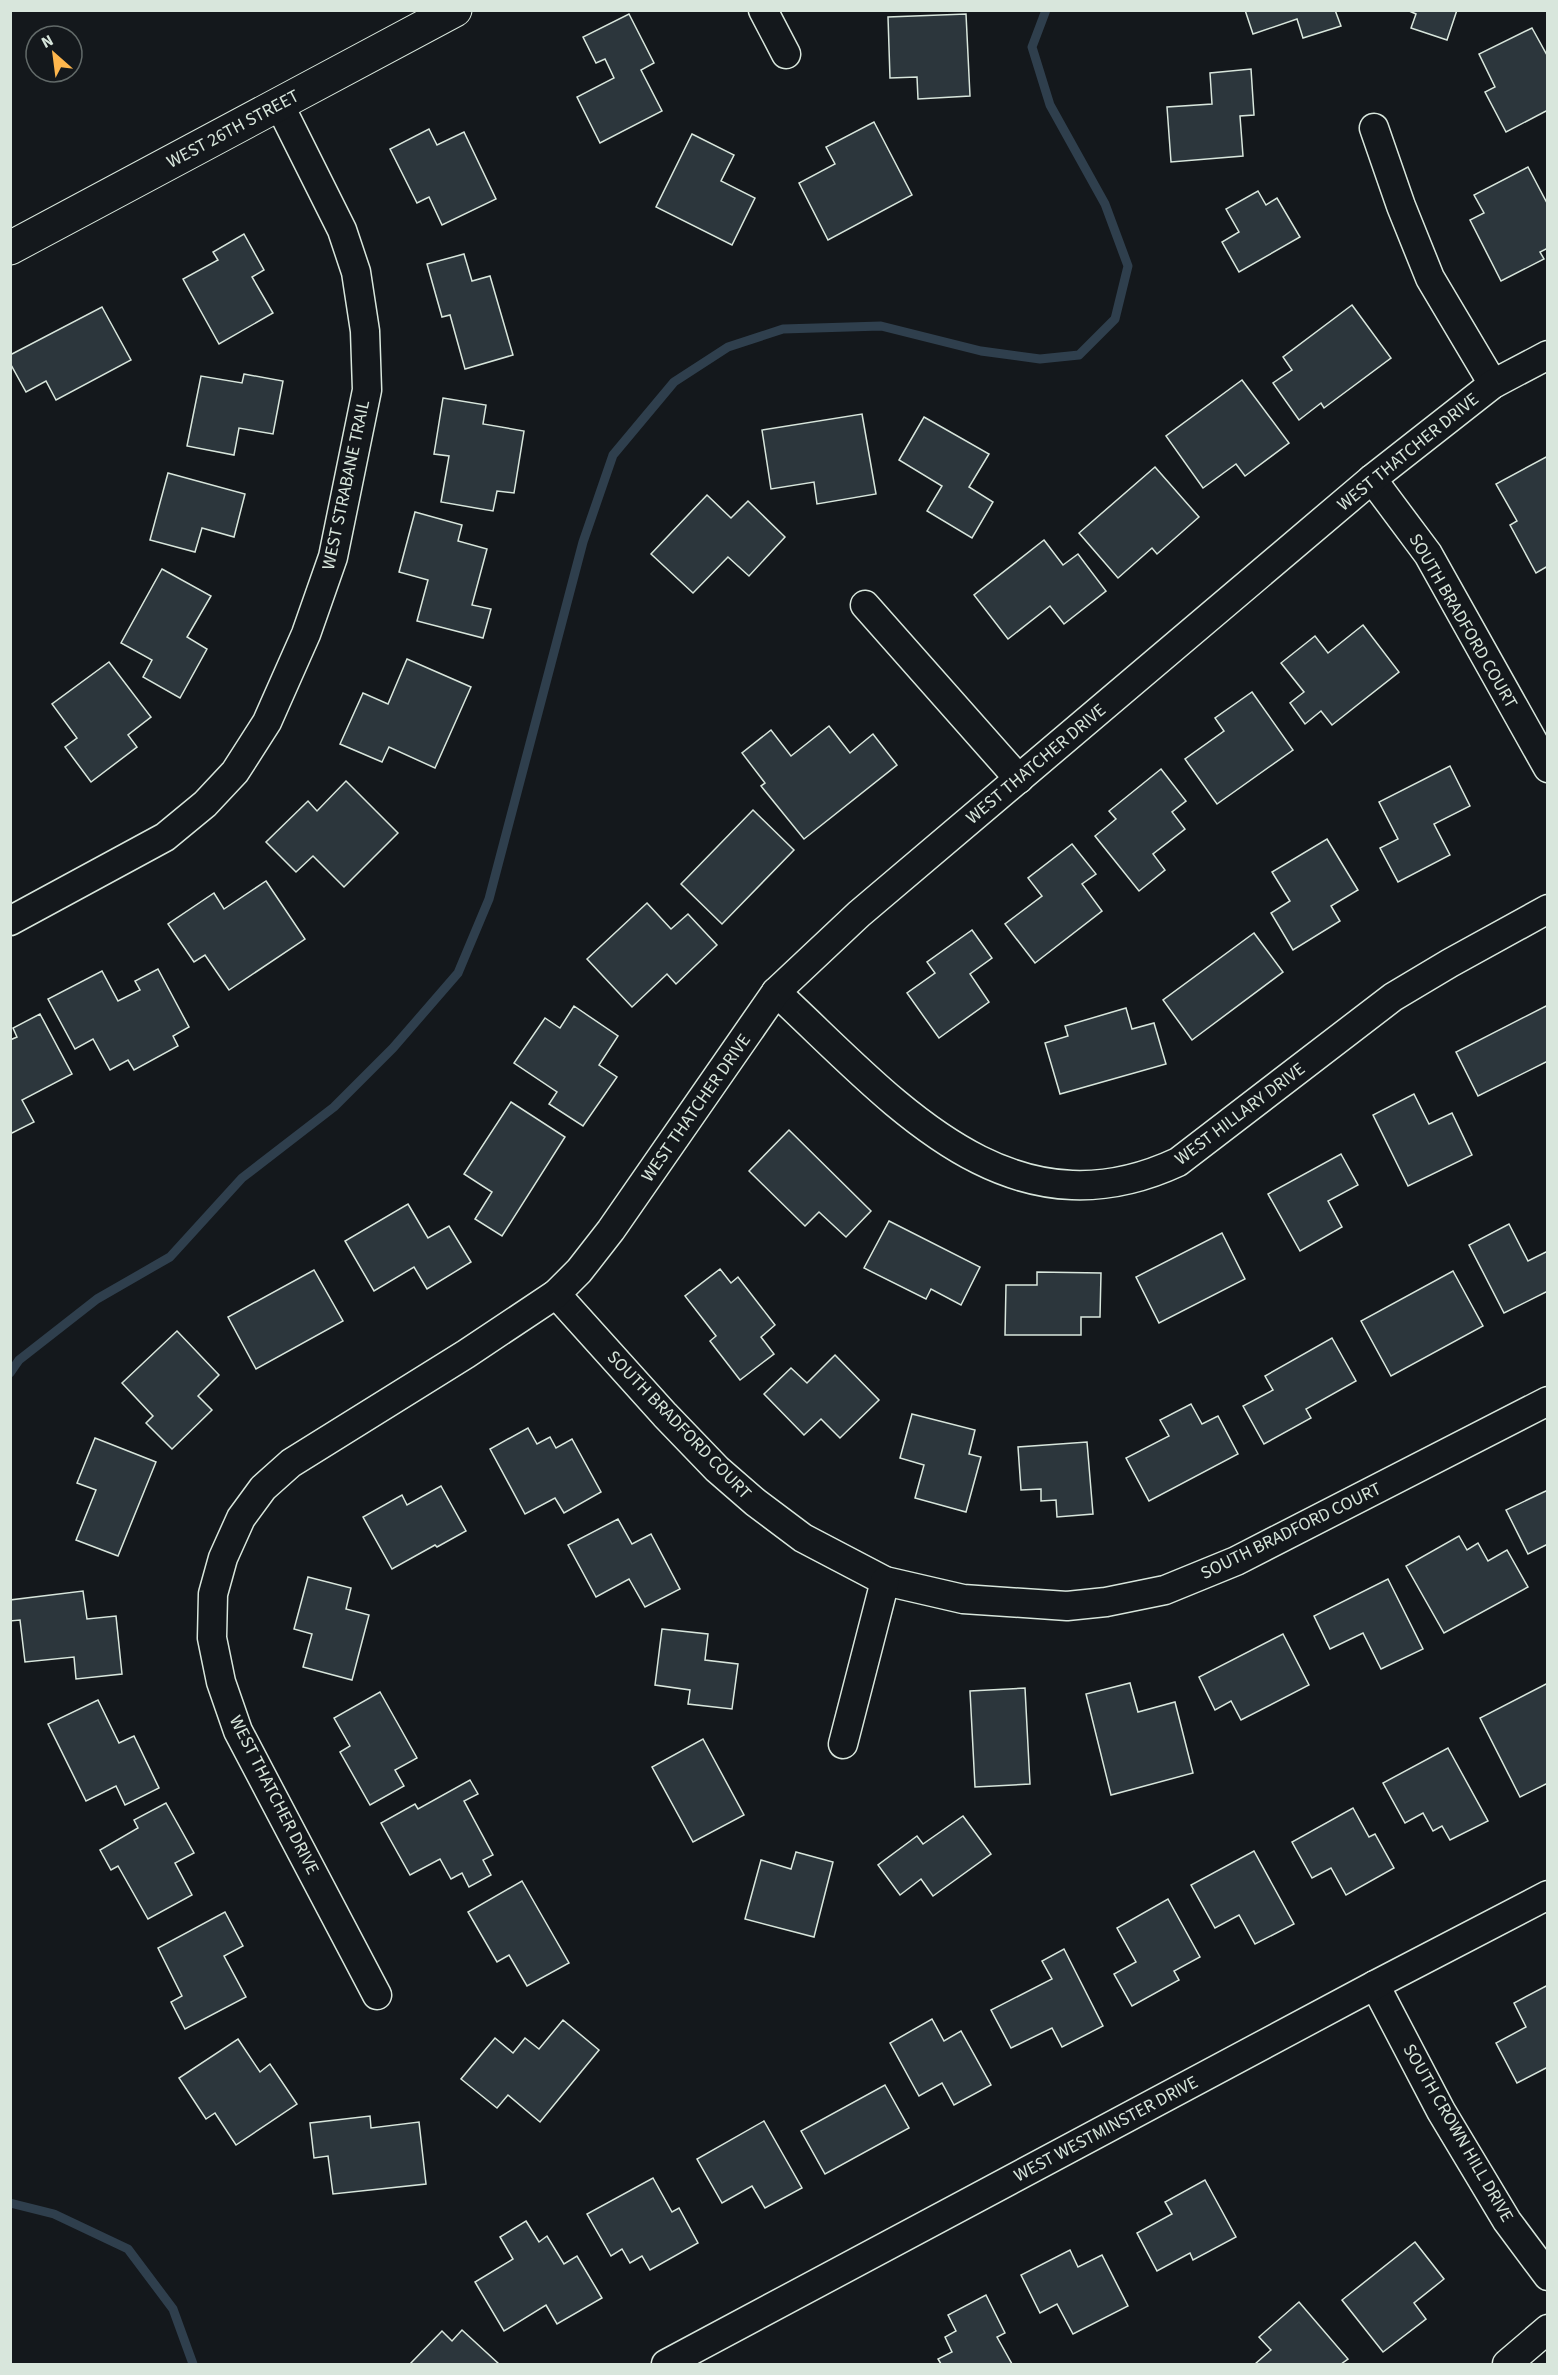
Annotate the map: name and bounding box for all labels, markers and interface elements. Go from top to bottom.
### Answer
north arrow [24,24,84,84]
text: N [38,29,57,54]
street label: WEST 26TH STREET [162,83,304,174]
street label: WEST THATCHER DRIVE [1332,387,1484,517]
street label: WEST STRABANE TRAIL [316,397,376,572]
street label: SOUTH BRADFORD COURT [1403,529,1524,713]
street label: WEST THATCHER DRIVE [961,698,1111,830]
street label: WEST THATCHER DRIVE [635,1029,757,1187]
street label: WEST HILLARY DRIVE [1170,1057,1310,1171]
street label: SOUTH BRADFORD COURT [601,1345,757,1505]
street label: SOUTH BRADFORD COURT [1196,1476,1386,1586]
street label: WEST THATCHER DRIVE [223,1711,325,1879]
street label: SOUTH CROWN HILL DRIVE [1397,2039,1519,2227]
street label: WEST WESTMINSTER DRIVE [1010,2070,1202,2188]

